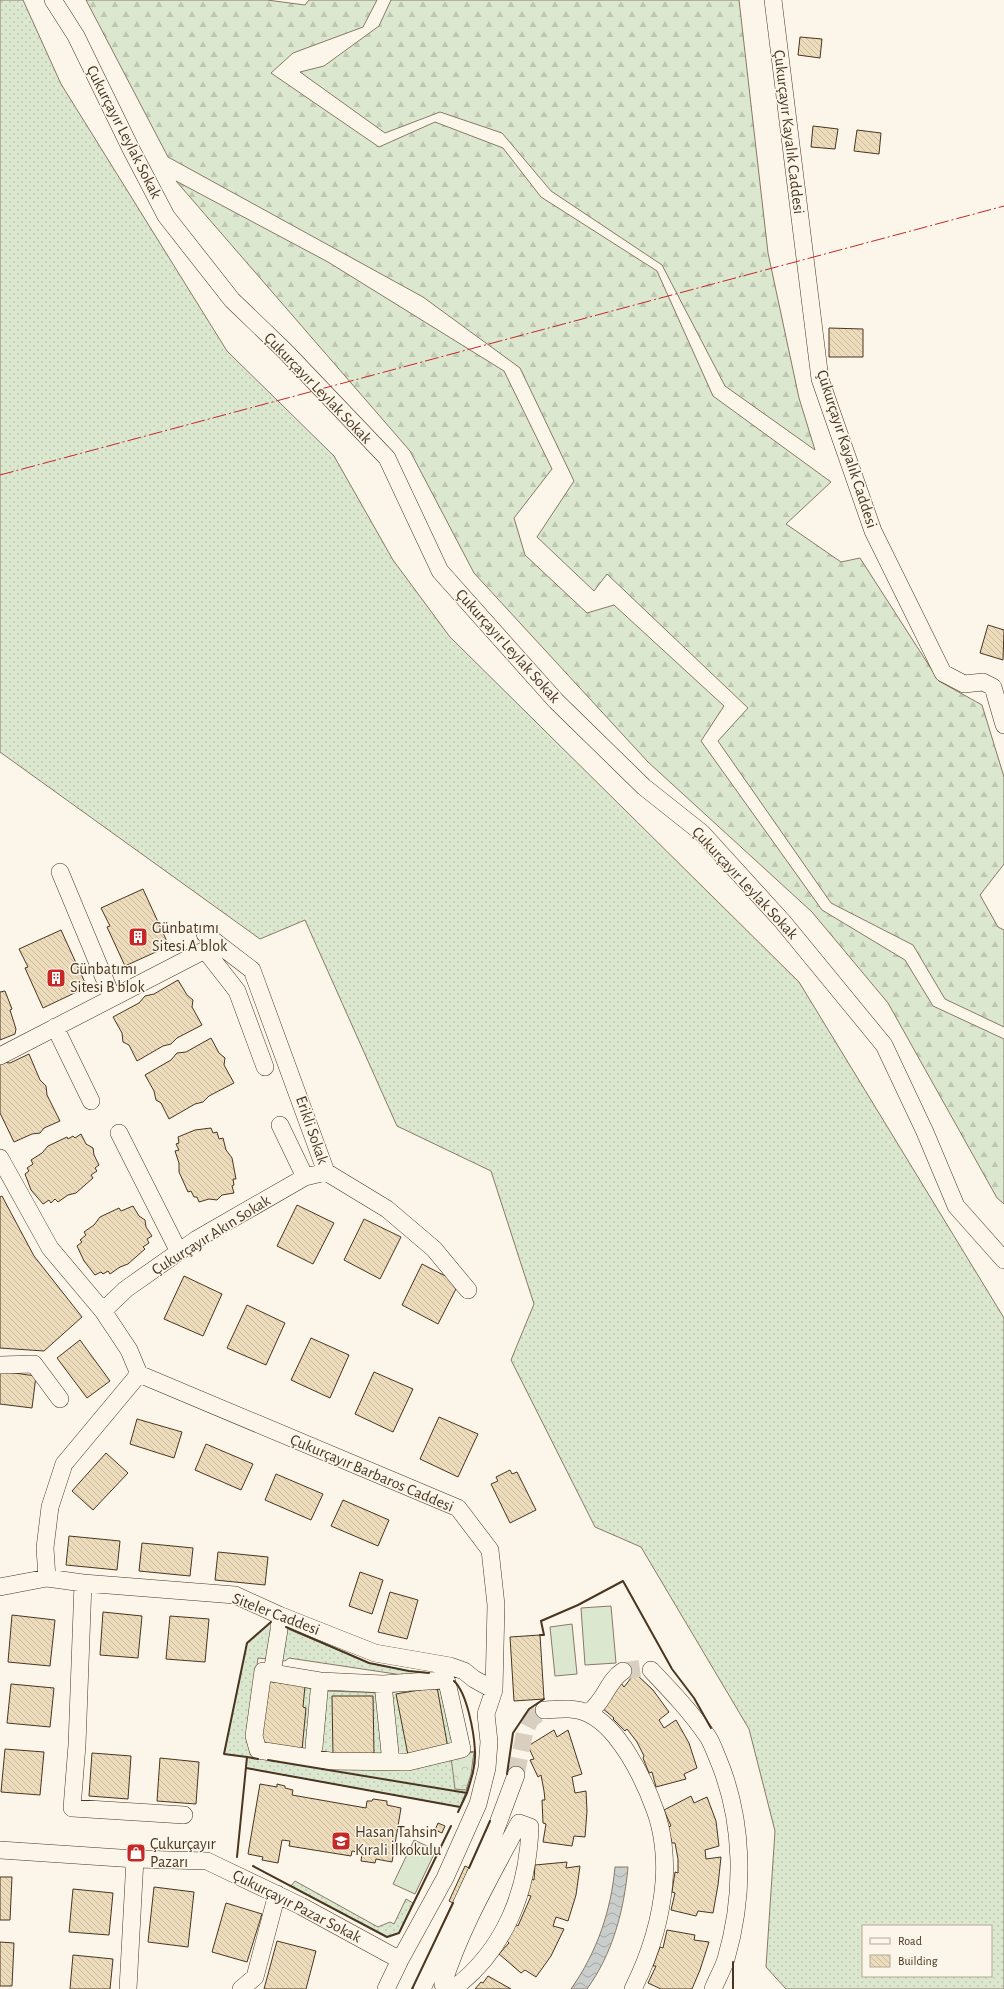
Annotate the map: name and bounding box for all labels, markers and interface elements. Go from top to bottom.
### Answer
street label: Çukurçayır Kayalık Caddesi [770,49,807,215]
street label: Çukurçayır Leylak Sokak [83,63,165,202]
street label: Çukurçayır Leylak Sokak [260,330,375,448]
street label: Çukurçayır Kayalık Caddesi [813,368,880,530]
street label: Çukurçayır Leylak Sokak [452,586,564,707]
street label: Çukurçayır Leylak Sokak [688,824,801,943]
place label: Günbatımı Sitesi A blok [152,920,228,954]
building icon: Günbatımı Sitesi A blok [127,926,149,948]
place label: Günbatımı Sitesi B blok [70,961,145,995]
building icon: Günbatımı Sitesi B blok [45,967,67,989]
street label: Erikli Sokak [293,1094,331,1167]
street label: Çukurçayır Akın Sokak [149,1192,274,1279]
street label: Çukurçayır Barbaros Caddesi [288,1431,456,1516]
street label: Siteler Caddesi [230,1590,322,1638]
place label: Hasan Tahsin Kırali İlkokulu [355,1824,441,1858]
school or university icon: Hasan Tahsin Kırali İlkokulu [330,1830,352,1852]
place label: Çukurçayır Pazarı [150,1836,217,1870]
shop icon: Çukurçayır Pazarı [125,1842,147,1864]
street label: Çukurçayır Pazar Sokak [230,1867,365,1947]
legend [862,1925,992,1977]
text: Road [898,1935,922,1947]
text: Building [898,1955,938,1967]

